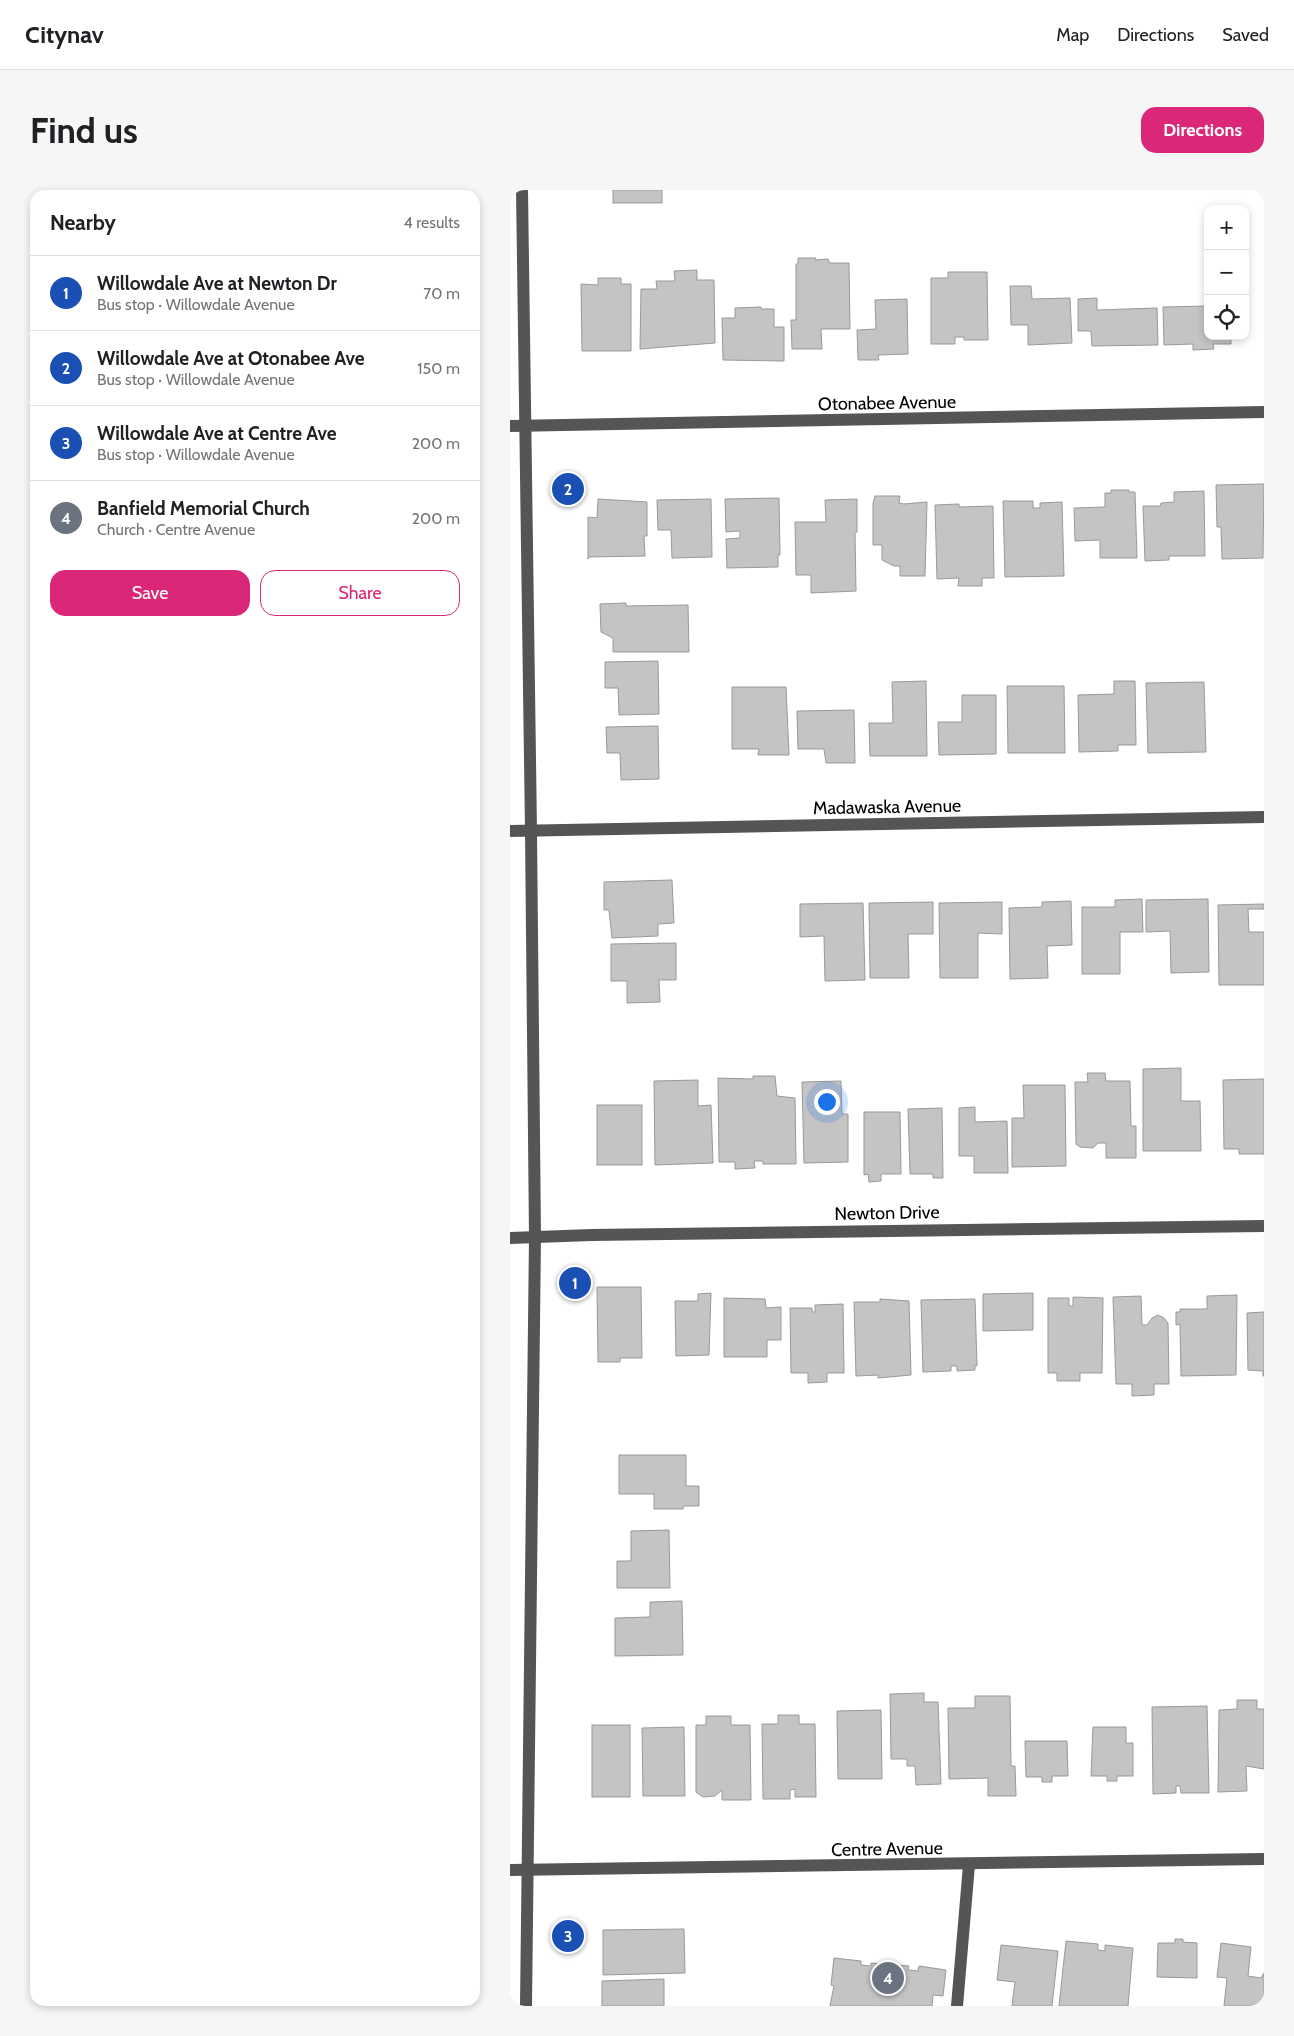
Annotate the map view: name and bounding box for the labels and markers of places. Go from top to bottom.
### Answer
pin: 2 [552,470,584,508]
pin: 1 [559,1264,591,1302]
pin: 3 [552,1917,584,1955]
pin: 4 [872,1959,904,1997]

